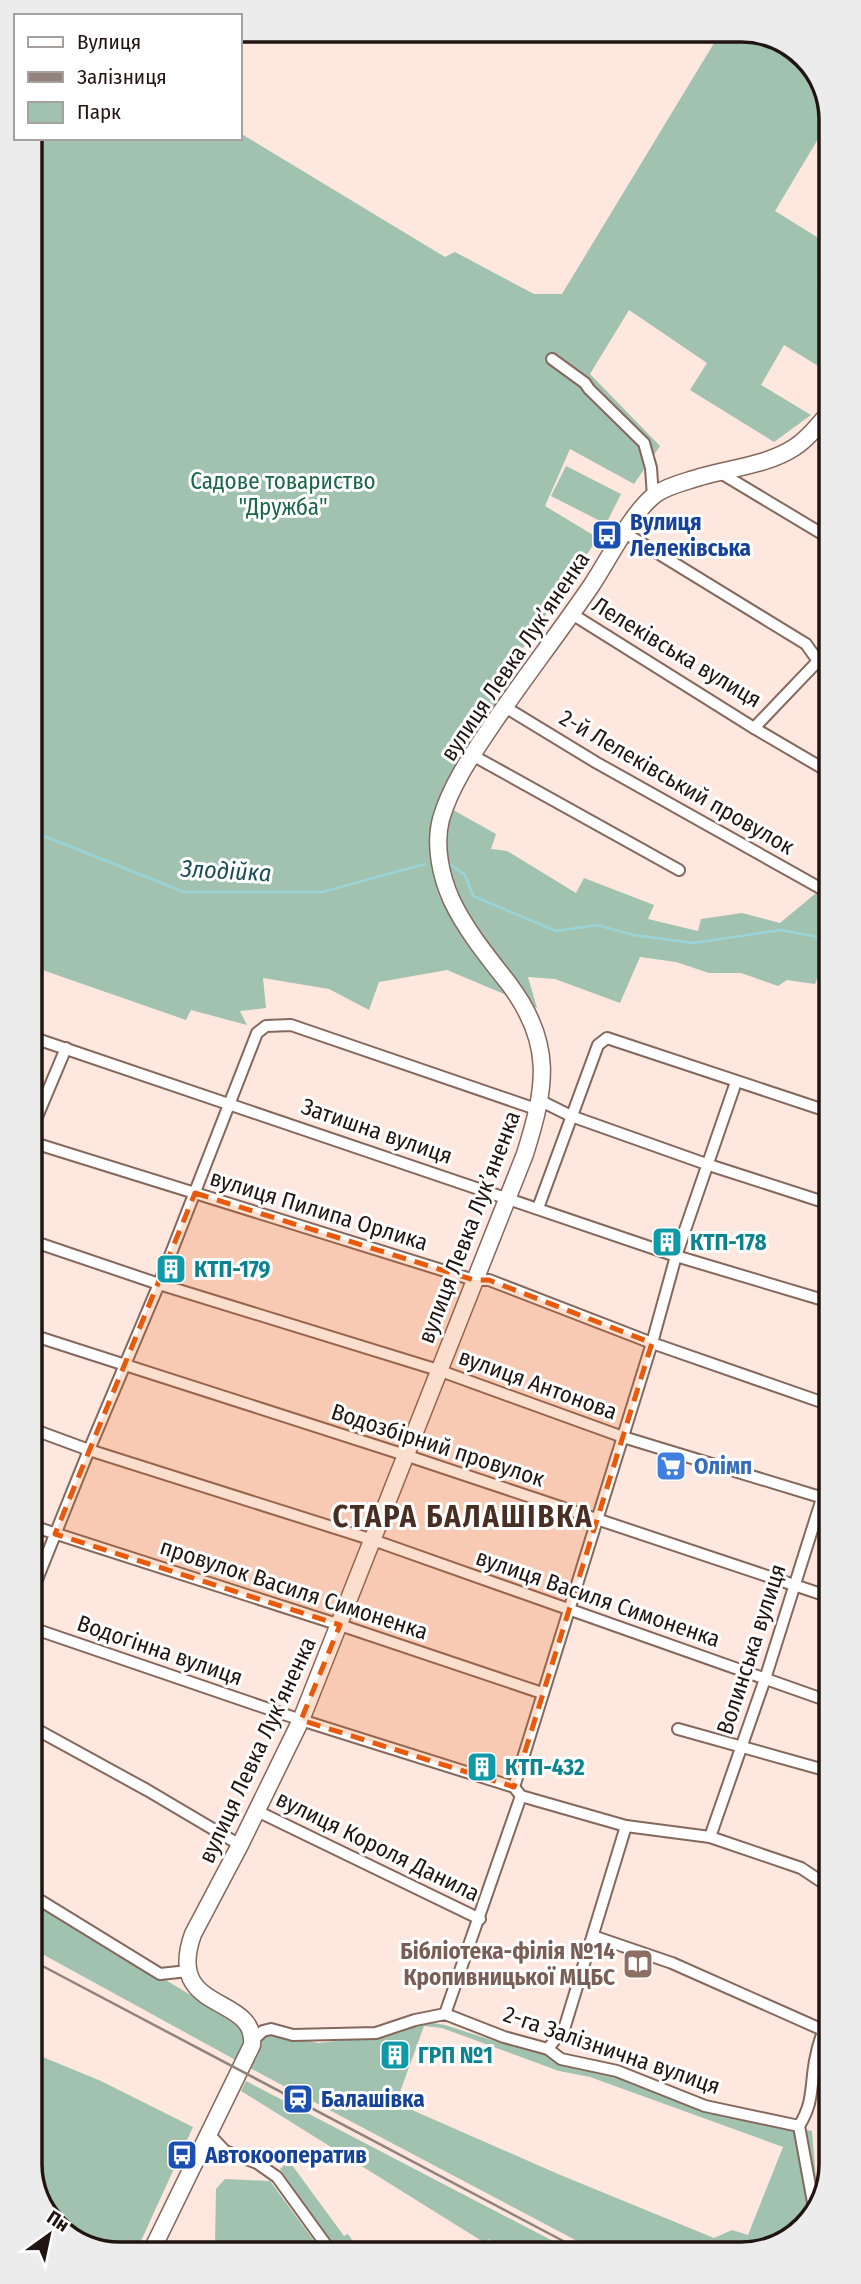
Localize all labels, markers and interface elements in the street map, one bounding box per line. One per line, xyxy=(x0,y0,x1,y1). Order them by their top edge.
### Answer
legend xyxy=(14,14,242,140)
text: Вулиця xyxy=(77,29,141,55)
text: Залізниця xyxy=(77,64,167,90)
text: Парк xyxy=(77,99,121,125)
park label: Садове товариство "Дружба" xyxy=(190,467,376,521)
place label: Вулиця Лелеківська xyxy=(630,508,751,562)
bus stop icon: Вулиця Лелеківська xyxy=(590,518,624,552)
street label: вулиця Левка Лукʼяненка xyxy=(434,546,596,766)
street label: Лелеківська вулиця xyxy=(587,590,767,714)
street label: 2-й Лелеківський провулок xyxy=(555,703,799,861)
water label: Злодійка xyxy=(179,855,272,887)
street label: Затишна вулиця xyxy=(298,1092,456,1170)
street label: вулиця Левка Лукʼяненка xyxy=(412,1107,526,1347)
street label: вулиця Пилипа Орлика xyxy=(207,1164,431,1256)
building icon: КТП-178 xyxy=(650,1225,684,1259)
place label: КТП-178 xyxy=(690,1228,767,1256)
building icon: КТП-179 xyxy=(154,1252,188,1286)
place label: КТП-179 xyxy=(194,1255,271,1283)
street label: вулиця Антонова xyxy=(455,1342,621,1426)
street label: Водозбірний провулок xyxy=(328,1397,548,1493)
supermarket icon: Олімп xyxy=(654,1449,688,1483)
place label: Олімп xyxy=(694,1452,752,1480)
district label: СТАРА БАЛАШІВКА xyxy=(332,1499,594,1535)
street label: провулок Василя Симоненка xyxy=(157,1532,431,1646)
street label: вулиця Василя Симоненка xyxy=(472,1543,724,1653)
street label: Волинська вулиця xyxy=(710,1560,792,1738)
street label: Водогінна вулиця xyxy=(74,1609,246,1691)
street label: вулиця Левка Лукʼяненка xyxy=(192,1632,322,1868)
building icon: КТП-432 xyxy=(465,1750,499,1784)
place label: КТП-432 xyxy=(505,1753,585,1781)
street label: вулиця Короля Данила xyxy=(272,1785,484,1907)
place label: Бібліотека-філія №14 Кропивницької МЦБС xyxy=(400,1937,615,1991)
library icon: Бібліотека-філія №14 Кропивницької МЦБС xyxy=(621,1947,655,1981)
street label: 2-га Залізнична вулиця xyxy=(500,2000,724,2100)
building icon: ГРП №1 xyxy=(378,2038,412,2072)
place label: ГРП №1 xyxy=(418,2041,493,2069)
station icon: Балашівка xyxy=(281,2082,315,2116)
place label: Балашівка xyxy=(321,2085,425,2113)
bus stop icon: Автокооператив xyxy=(165,2138,199,2172)
place label: Автокооператив xyxy=(204,2141,367,2169)
north arrow xyxy=(14,2200,84,2270)
text: Пн xyxy=(43,2206,73,2237)

